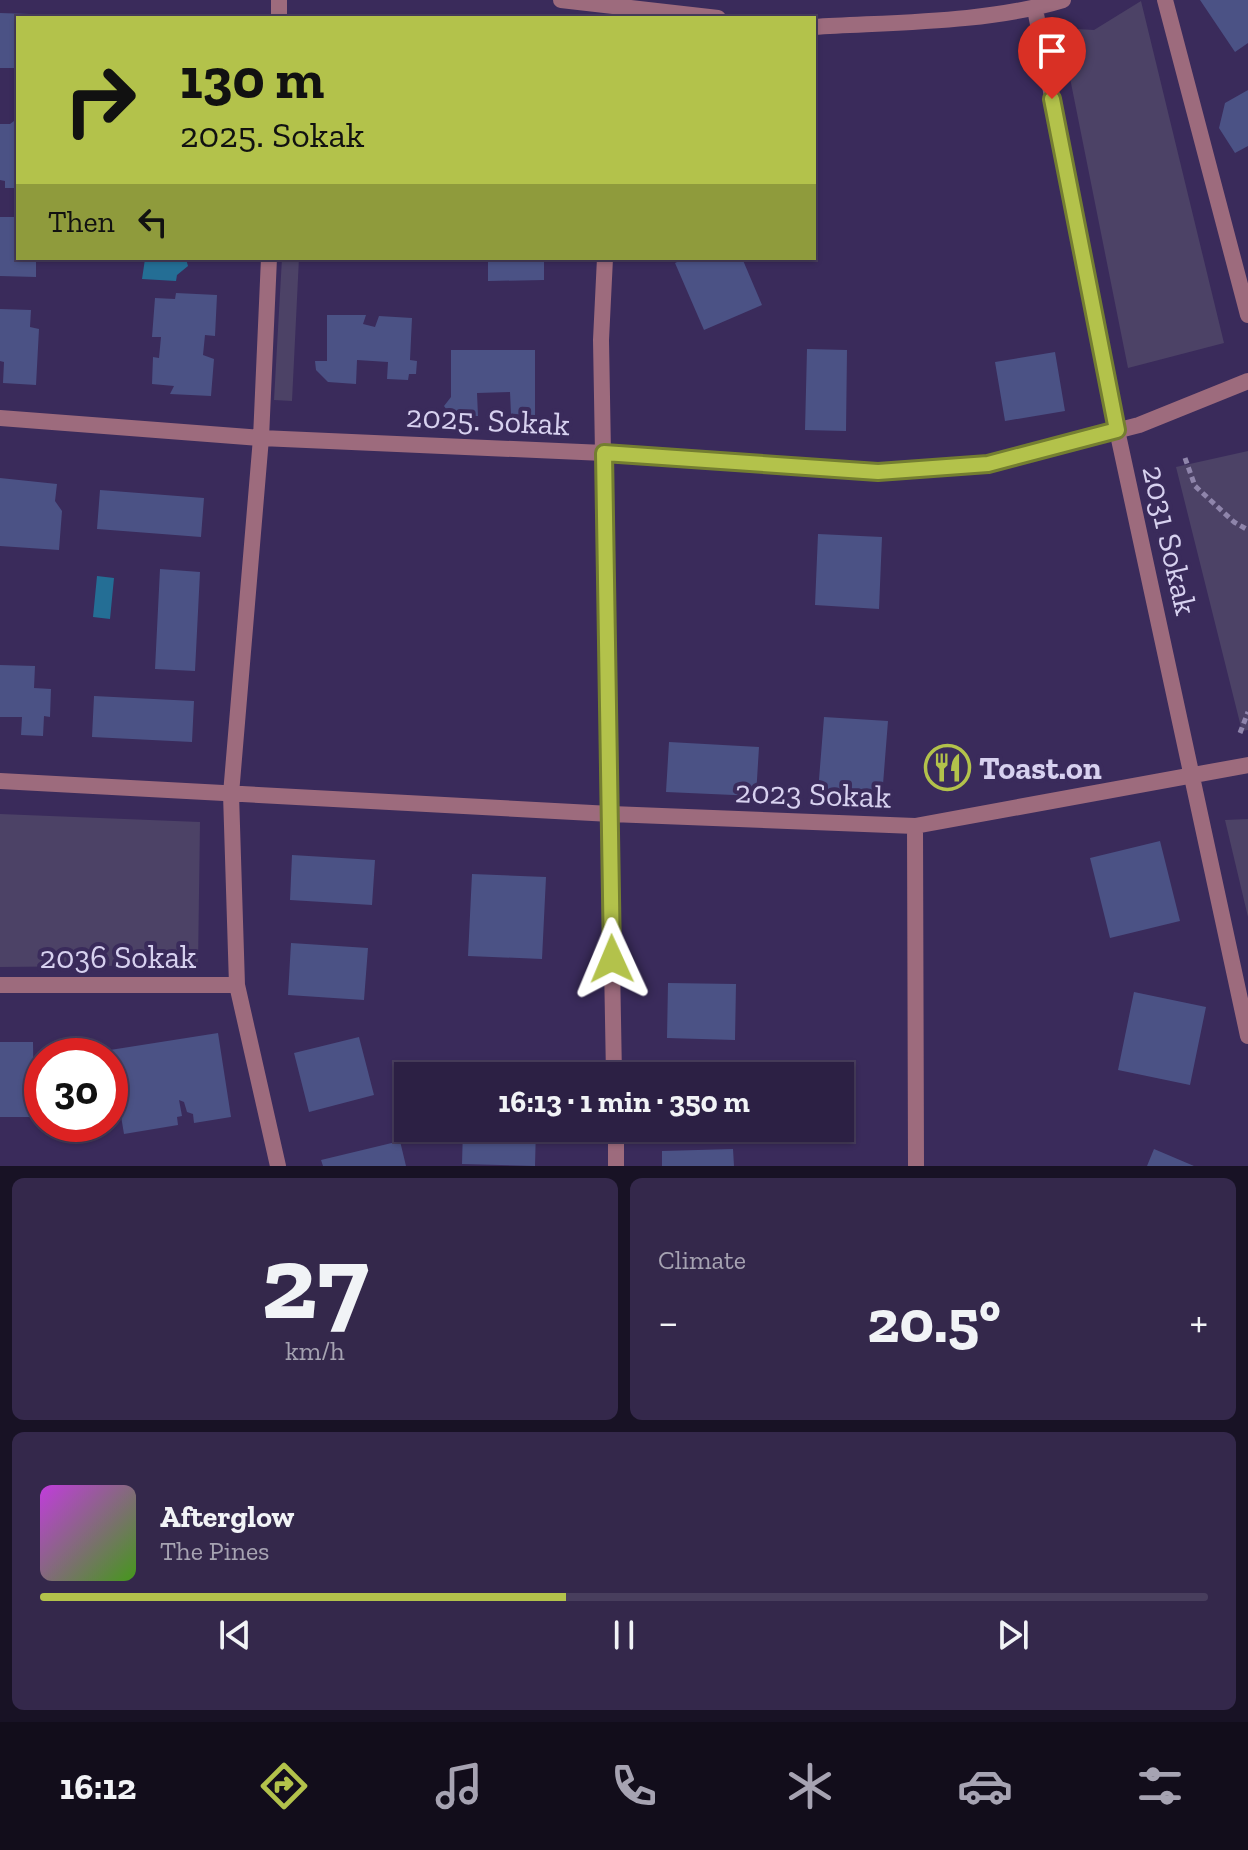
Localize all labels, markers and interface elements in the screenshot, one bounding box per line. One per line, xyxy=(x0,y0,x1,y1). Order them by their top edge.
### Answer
pin xyxy=(1018,17,1086,99)
icon: arrive xyxy=(1030,29,1074,73)
text: 130 m xyxy=(180,45,324,112)
icon: right xyxy=(48,48,152,152)
text: 2025. Sokak xyxy=(180,113,365,156)
icon: left xyxy=(131,200,175,244)
text: Then xyxy=(48,204,115,240)
street label: 2025. Sokak xyxy=(405,397,571,443)
street label: 2031 Sokak xyxy=(1134,461,1206,619)
restaurant icon: Toast.on xyxy=(924,744,972,792)
place label: Toast.on xyxy=(979,749,1102,787)
street label: 2023 Sokak xyxy=(734,772,892,816)
position arrow xyxy=(570,917,654,1001)
street label: 2036 Sokak xyxy=(39,938,197,976)
speed limit sign: 30 xyxy=(24,1038,128,1142)
text: 16:13 · 1 min · 350 m xyxy=(498,1084,750,1120)
text: 27 xyxy=(261,1220,369,1345)
text: Climate xyxy=(658,1244,746,1276)
text: 20.5° xyxy=(867,1285,1001,1357)
text: − xyxy=(658,1295,679,1348)
text: + xyxy=(1189,1295,1208,1348)
text: km/h xyxy=(285,1335,345,1367)
text: Afterglow xyxy=(160,1499,294,1535)
text: The Pines xyxy=(160,1535,270,1567)
icon: previous xyxy=(213,1613,257,1657)
icon: pause xyxy=(602,1613,646,1657)
icon: next xyxy=(991,1613,1035,1657)
icon: directions xyxy=(256,1758,312,1814)
icon: music xyxy=(431,1758,487,1814)
icon: phone xyxy=(606,1758,662,1814)
icon: climate xyxy=(782,1758,838,1814)
icon: car xyxy=(957,1758,1013,1814)
icon: filters xyxy=(1132,1758,1188,1814)
text: 16:12 xyxy=(60,1765,136,1808)

